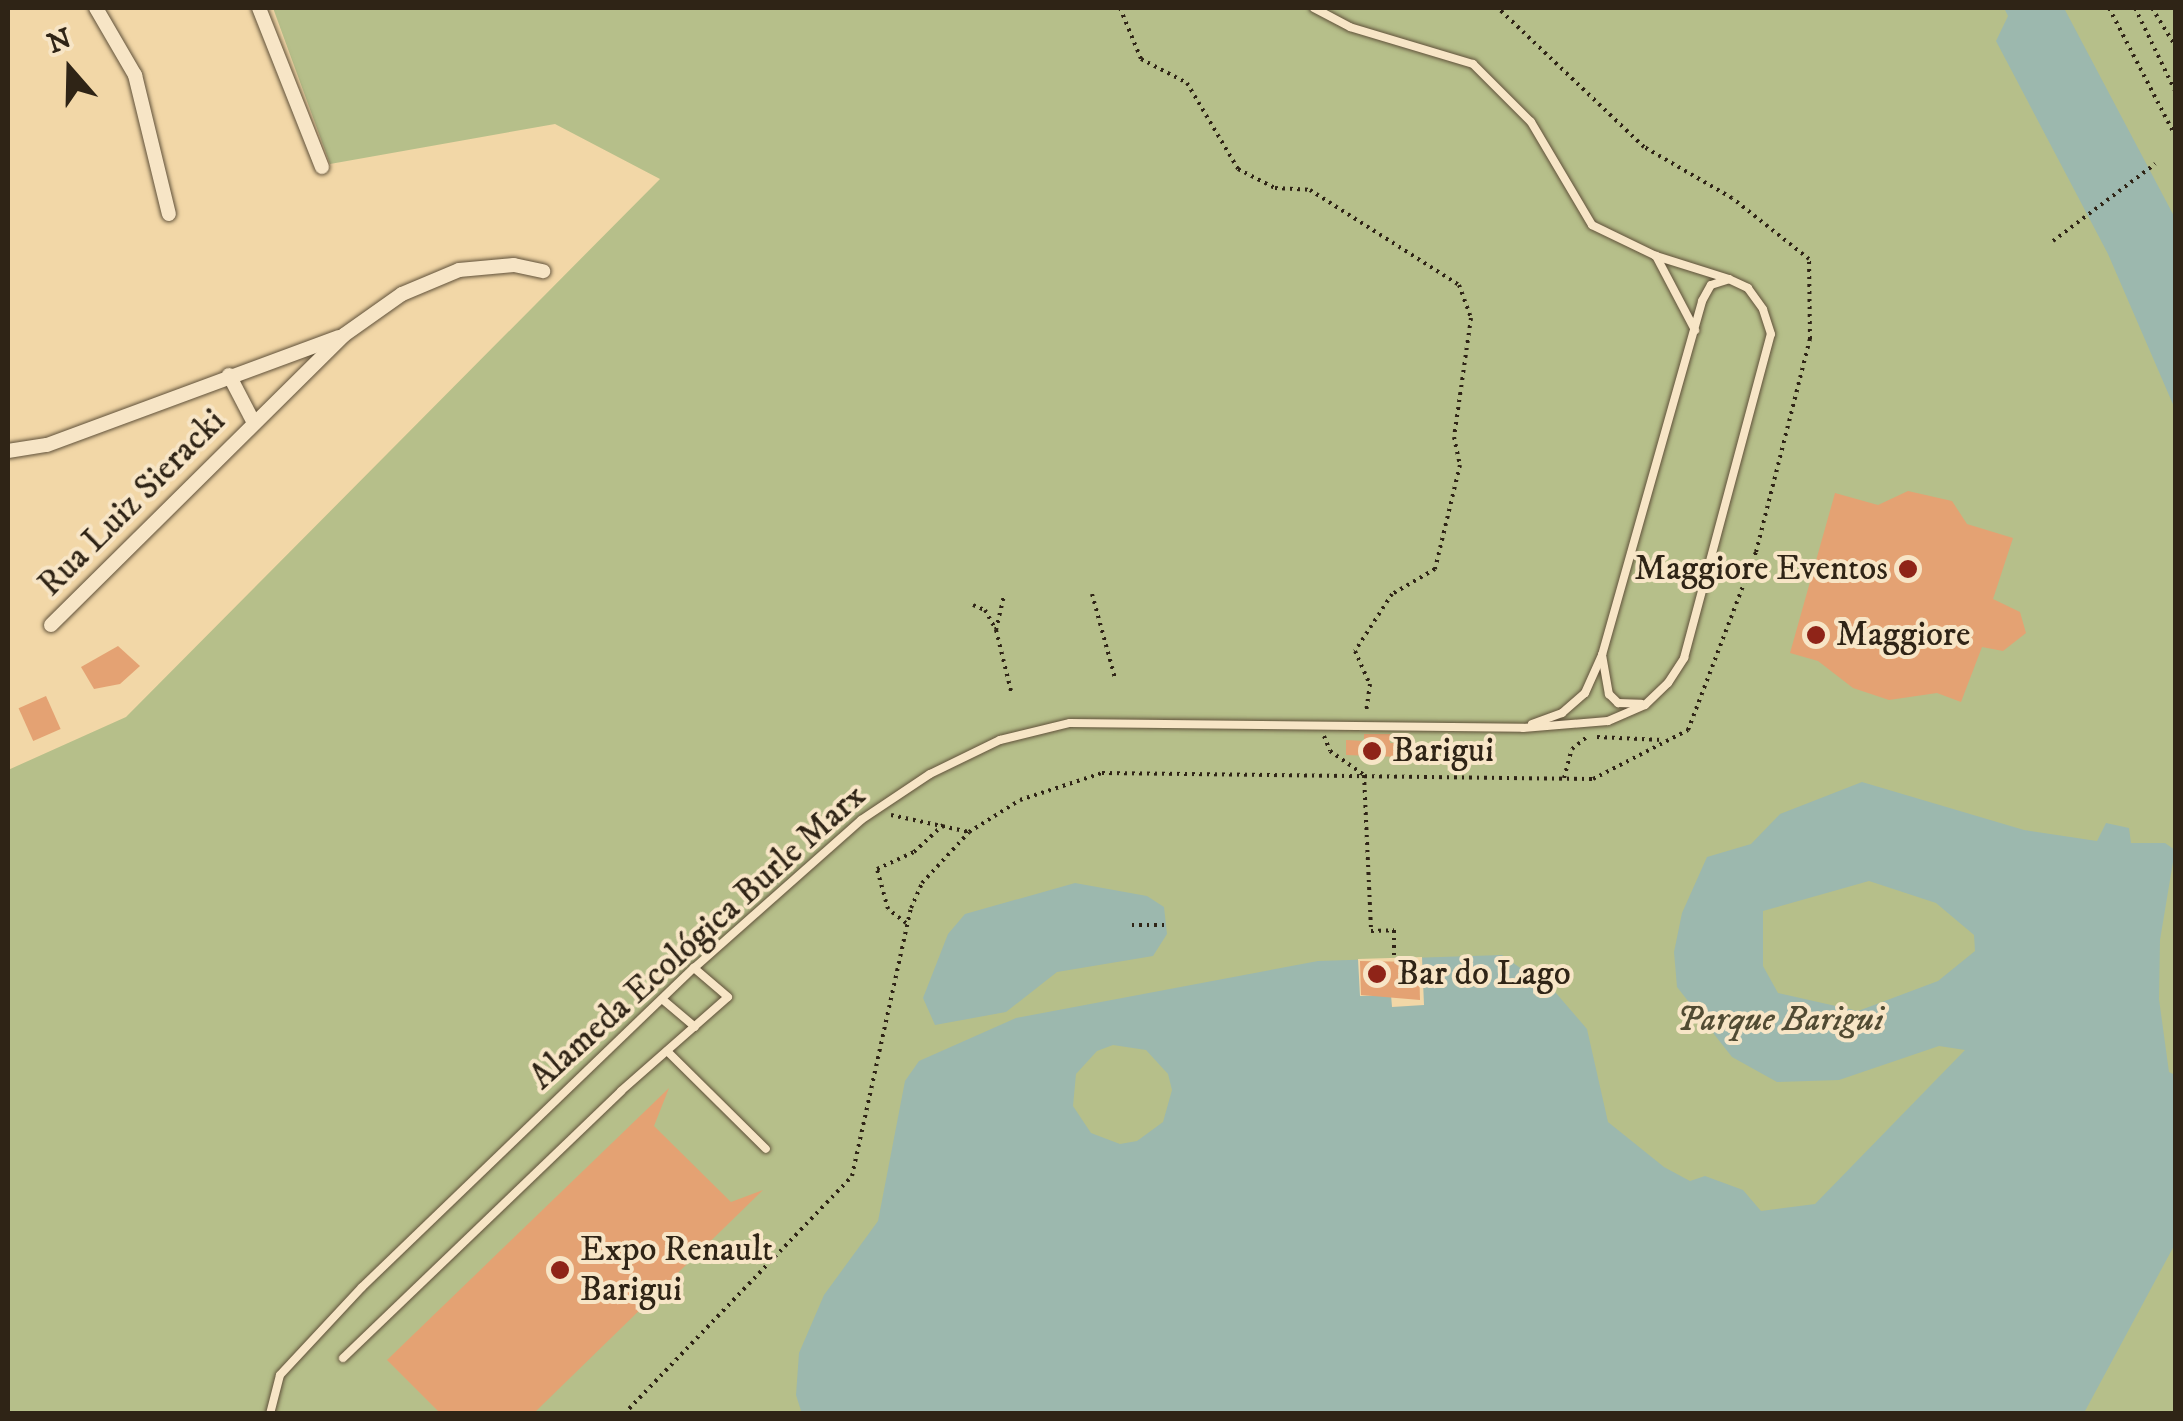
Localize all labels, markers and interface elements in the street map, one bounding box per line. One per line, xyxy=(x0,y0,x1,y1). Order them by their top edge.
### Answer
north arrow xyxy=(20,20,120,120)
text: N xyxy=(43,21,76,62)
street label: Rua Luiz Sieracki xyxy=(30,401,234,605)
place label: Maggiore Eventos xyxy=(1634,548,1888,590)
marker: Maggiore Eventos xyxy=(1897,558,1919,580)
place label: Maggiore xyxy=(1836,614,1970,656)
marker: Maggiore xyxy=(1805,624,1827,646)
place label: Barigui xyxy=(1392,730,1494,772)
marker: Barigui xyxy=(1361,740,1383,762)
street label: Alameda Ecológica Burle Marx xyxy=(522,775,874,1099)
place label: Bar do Lago xyxy=(1397,953,1571,995)
marker: Bar do Lago xyxy=(1366,963,1388,985)
park label: Parque Barigui xyxy=(1676,999,1884,1041)
place label: Expo Renault Barigui xyxy=(580,1229,773,1311)
marker: Expo Renault Barigui xyxy=(549,1259,571,1281)

